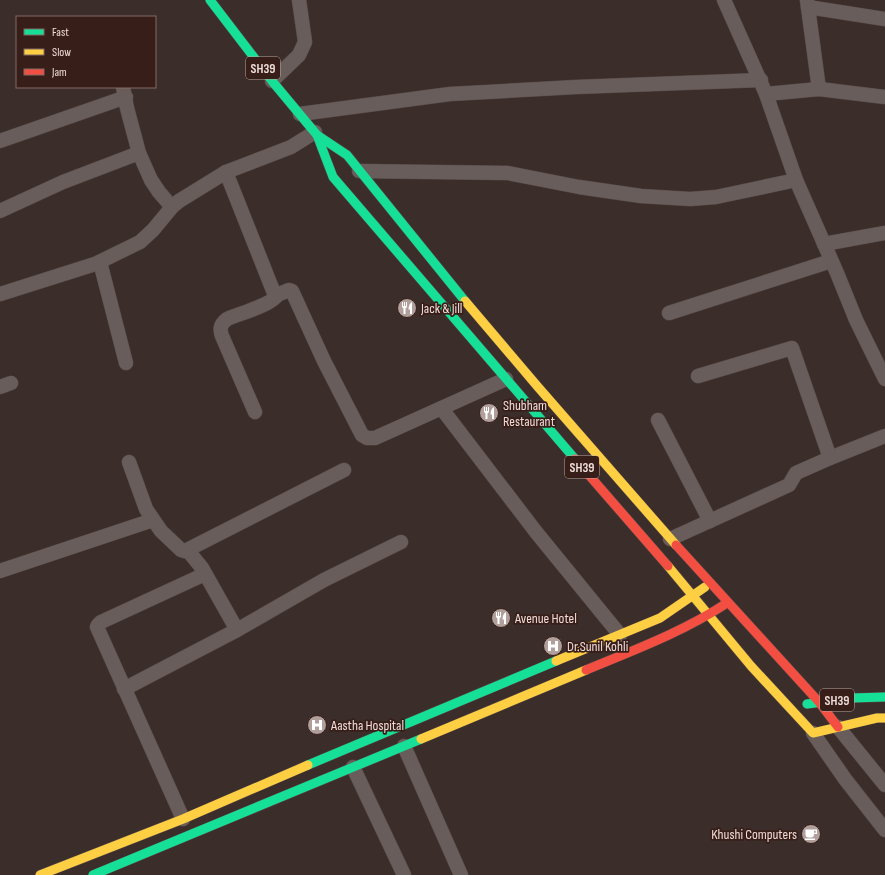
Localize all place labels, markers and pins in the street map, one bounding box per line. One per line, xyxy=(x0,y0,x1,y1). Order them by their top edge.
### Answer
restaurant icon: Jack & Jill xyxy=(396,297,418,319)
place label: Jack & Jill xyxy=(420,300,462,317)
place label: Shubham Restaurant xyxy=(503,397,555,430)
restaurant icon: Shubham Restaurant xyxy=(478,402,500,424)
restaurant icon: Avenue Hotel xyxy=(490,607,512,629)
place label: Avenue Hotel xyxy=(514,610,577,627)
hospital icon: Dr.Sunil Kohli xyxy=(542,635,564,657)
place label: Dr.Sunil Kohli xyxy=(567,638,628,655)
hospital icon: Aastha Hospital xyxy=(306,714,328,736)
place label: Aastha Hospital xyxy=(330,717,404,734)
cafe icon: Khushi Computers xyxy=(800,823,822,845)
place label: Khushi Computers xyxy=(711,826,797,843)

